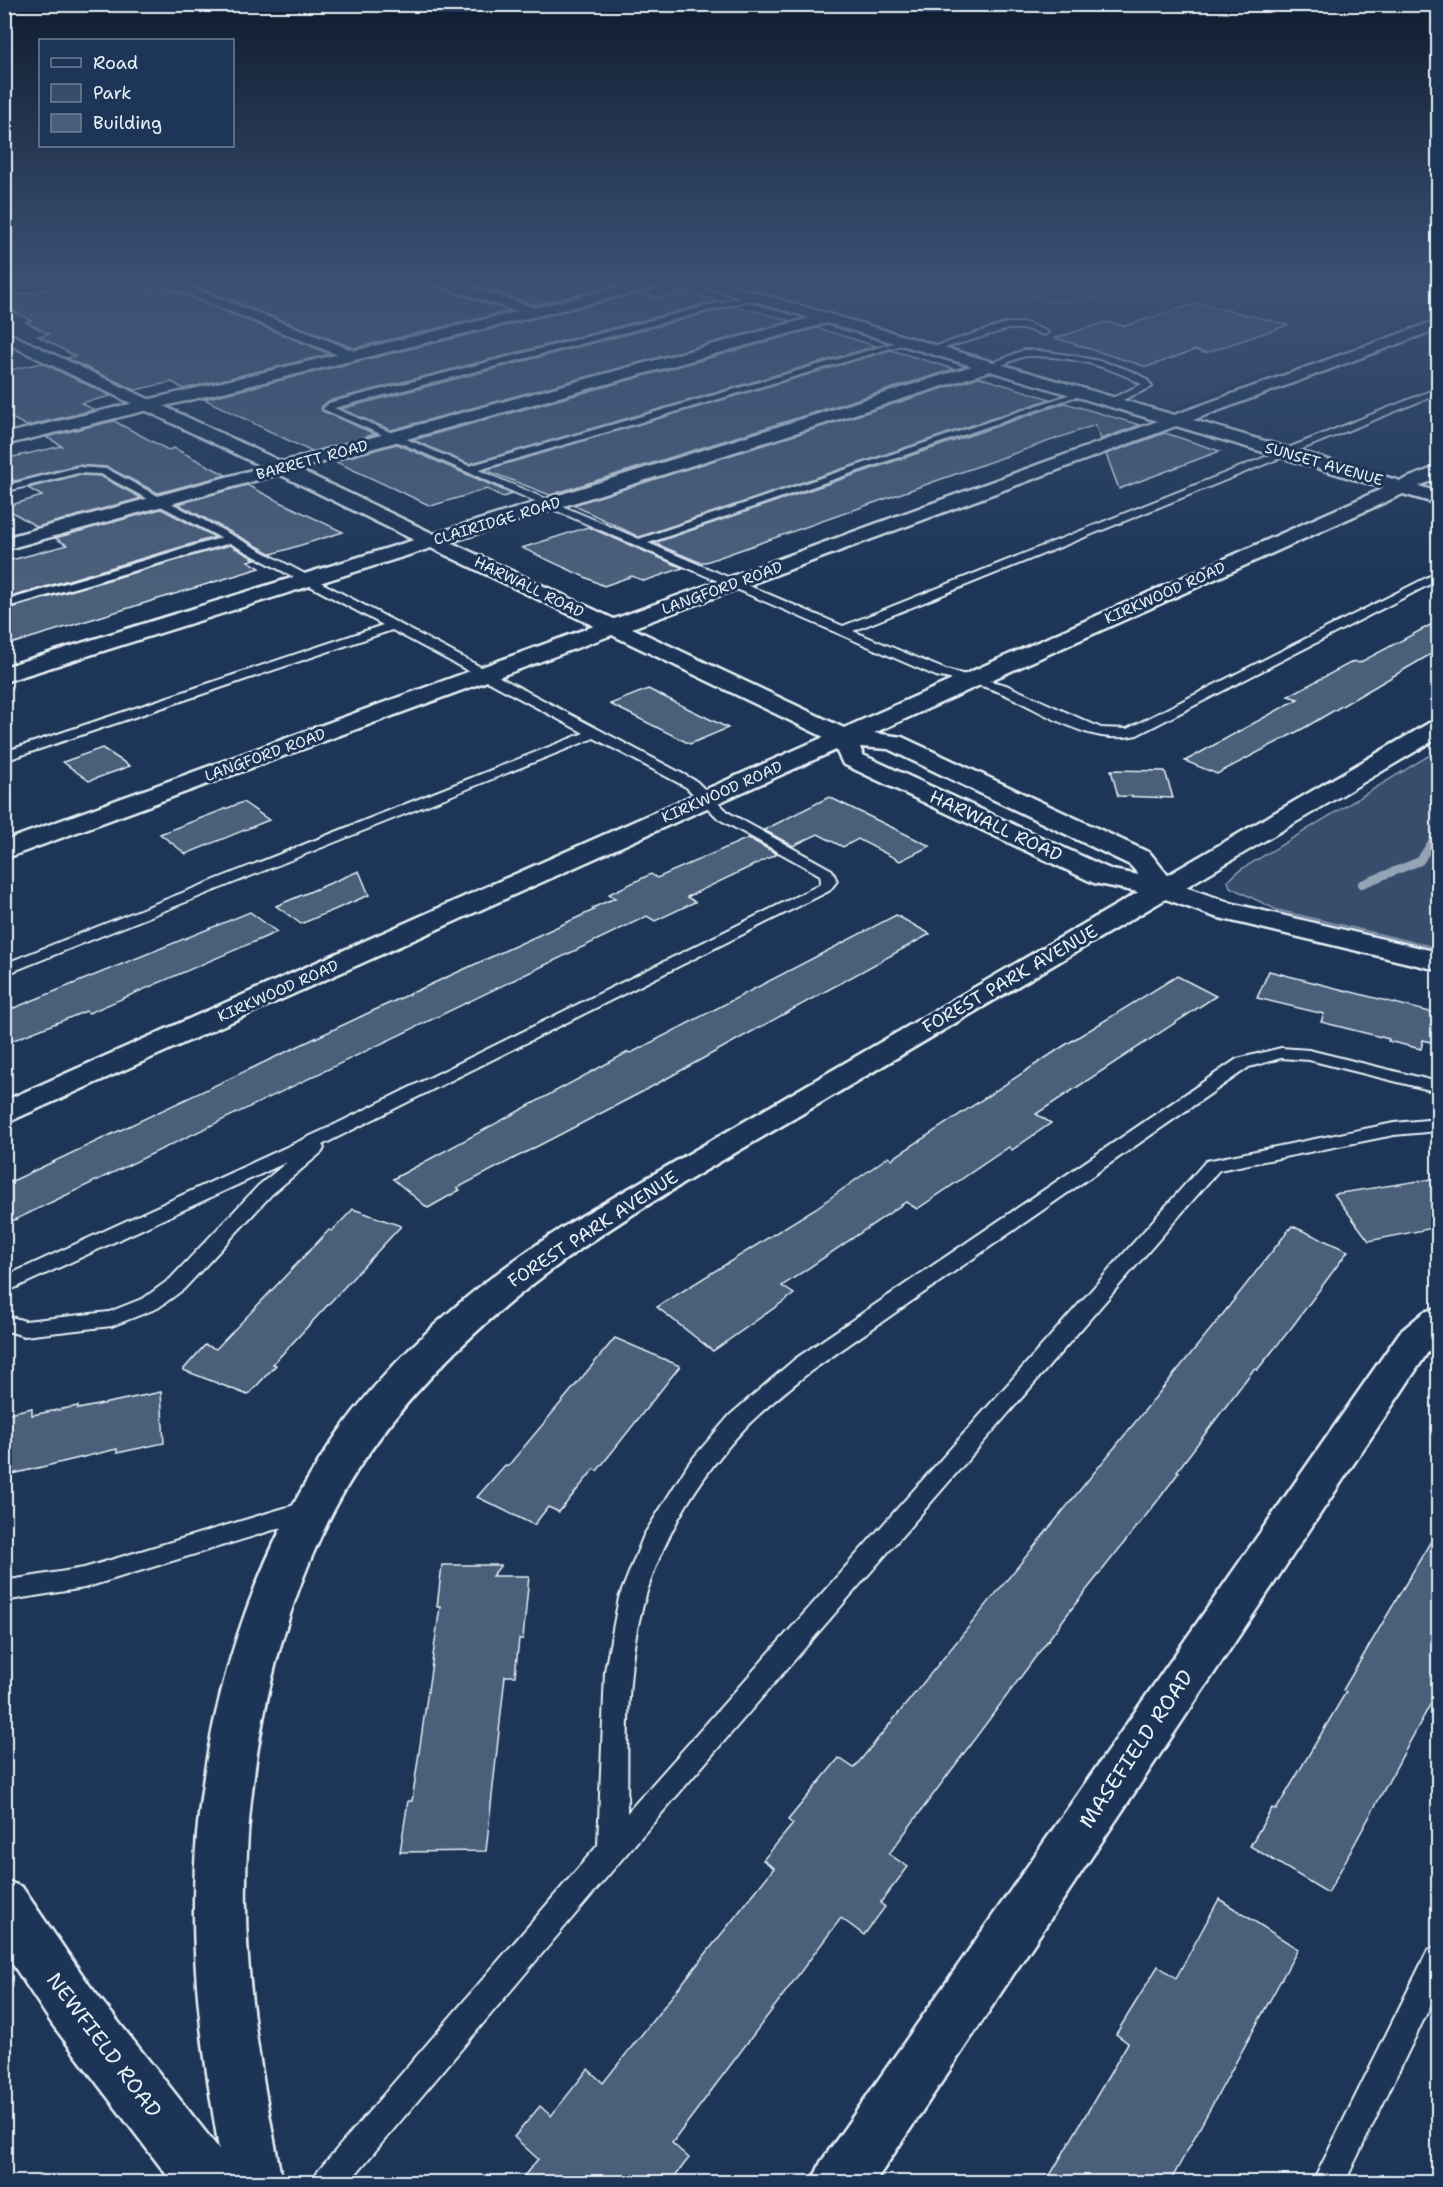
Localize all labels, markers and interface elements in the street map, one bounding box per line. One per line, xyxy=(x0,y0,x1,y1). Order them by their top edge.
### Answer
legend xyxy=(39,39,234,147)
text: Road xyxy=(93,51,138,75)
text: Park xyxy=(93,81,132,105)
text: Building xyxy=(93,111,162,135)
street label: BARRETT ROAD xyxy=(254,435,370,485)
street label: SUNSET AVENUE xyxy=(1263,438,1385,490)
street label: CLAIRIDGE ROAD xyxy=(431,492,563,550)
street label: HARWALL ROAD xyxy=(471,552,587,622)
street label: LANGFORD ROAD xyxy=(659,557,785,619)
street label: KIRKWOOD ROAD xyxy=(1101,557,1229,629)
street label: LANGFORD ROAD xyxy=(202,724,328,786)
street label: KIRKWOOD ROAD xyxy=(658,756,786,828)
street label: HARWALL ROAD xyxy=(926,785,1066,867)
street label: FOREST PARK AVENUE xyxy=(918,919,1102,1039)
street label: KIRKWOOD ROAD xyxy=(214,955,342,1027)
street label: FOREST PARK AVENUE xyxy=(503,1165,683,1293)
street label: MASEFIELD ROAD xyxy=(1073,1664,1199,1834)
street label: NEWFIELD ROAD xyxy=(40,1967,168,2123)

